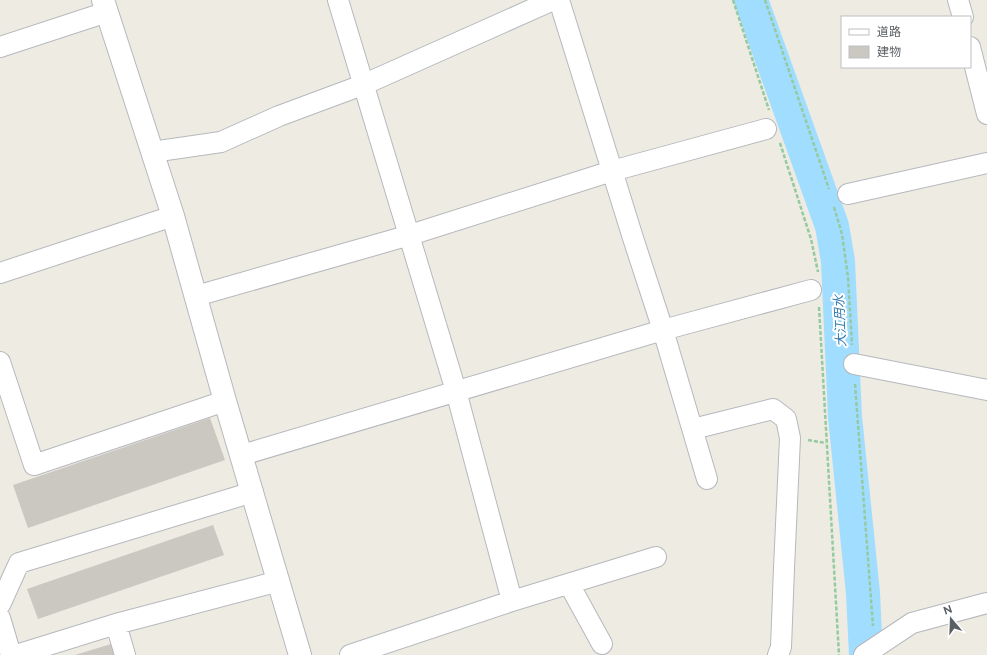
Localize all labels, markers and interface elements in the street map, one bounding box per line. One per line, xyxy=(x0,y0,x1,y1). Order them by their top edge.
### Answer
legend xyxy=(841,16,971,68)
text: 道路 xyxy=(877,25,901,39)
text: 建物 xyxy=(877,45,901,59)
water label: 大江用水 xyxy=(831,293,849,347)
north arrow xyxy=(931,599,971,639)
text: N xyxy=(942,603,954,618)

